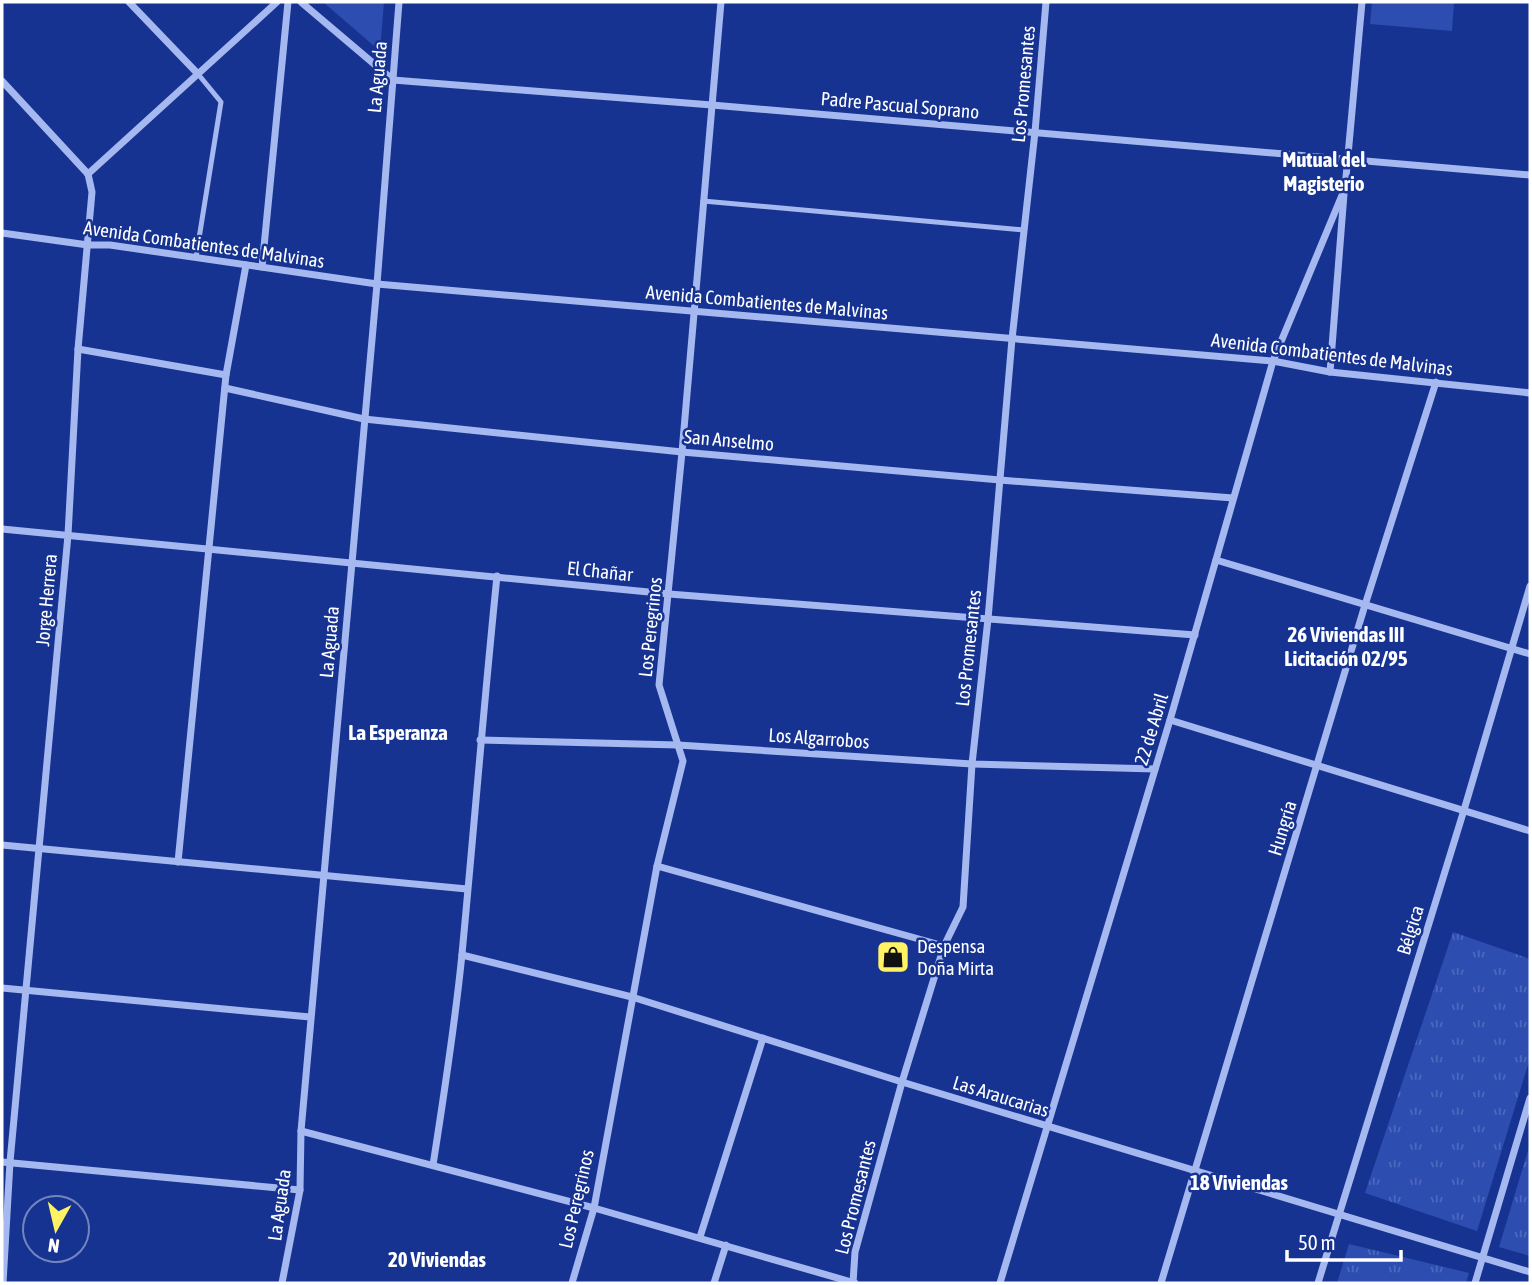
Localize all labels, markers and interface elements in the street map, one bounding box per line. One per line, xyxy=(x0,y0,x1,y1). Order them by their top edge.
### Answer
street label: Los Promesantes xyxy=(1007,24,1039,143)
street label: La Aguada xyxy=(363,40,391,114)
street label: Padre Pascual Soprano xyxy=(820,87,980,123)
district label: Mutual del Magisterio xyxy=(1282,147,1366,195)
street label: Avenida Combatientes de Malvinas xyxy=(82,216,326,272)
street label: Avenida Combatientes de Malvinas xyxy=(645,280,889,324)
street label: Avenida Combatientes de Malvinas xyxy=(1210,328,1454,380)
street label: San Anselmo xyxy=(683,425,775,455)
street label: Jorge Herrera xyxy=(31,553,61,647)
street label: El Chañar xyxy=(566,557,634,585)
street label: Los Peregrinos xyxy=(634,576,666,678)
street label: Los Promesantes xyxy=(951,588,985,707)
street label: La Aguada xyxy=(315,605,343,679)
district label: 26 Viviendas III Licitación 02/95 xyxy=(1284,622,1408,670)
street label: 22 de Abril xyxy=(1130,690,1172,768)
district label: La Esperanza xyxy=(348,720,448,744)
street label: Los Algarrobos xyxy=(768,724,870,753)
street label: Hungría xyxy=(1263,798,1301,858)
street label: Bélgica xyxy=(1392,902,1428,958)
place label: Despensa Doña Mirta xyxy=(917,935,994,979)
shop icon: Despensa Doña Mirta xyxy=(874,938,912,976)
street label: Las Araucarias xyxy=(950,1071,1052,1121)
street label: Los Promesantes xyxy=(830,1137,880,1256)
street label: Los Peregrinos xyxy=(554,1147,598,1250)
street label: La Aguada xyxy=(263,1168,295,1242)
district label: 18 Viviendas xyxy=(1190,1170,1289,1194)
north arrow xyxy=(21,1194,91,1264)
scale bar xyxy=(1287,1218,1401,1262)
text: 50 m xyxy=(1298,1230,1336,1254)
text: N xyxy=(47,1234,61,1258)
district label: 20 Viviendas xyxy=(388,1247,487,1271)

